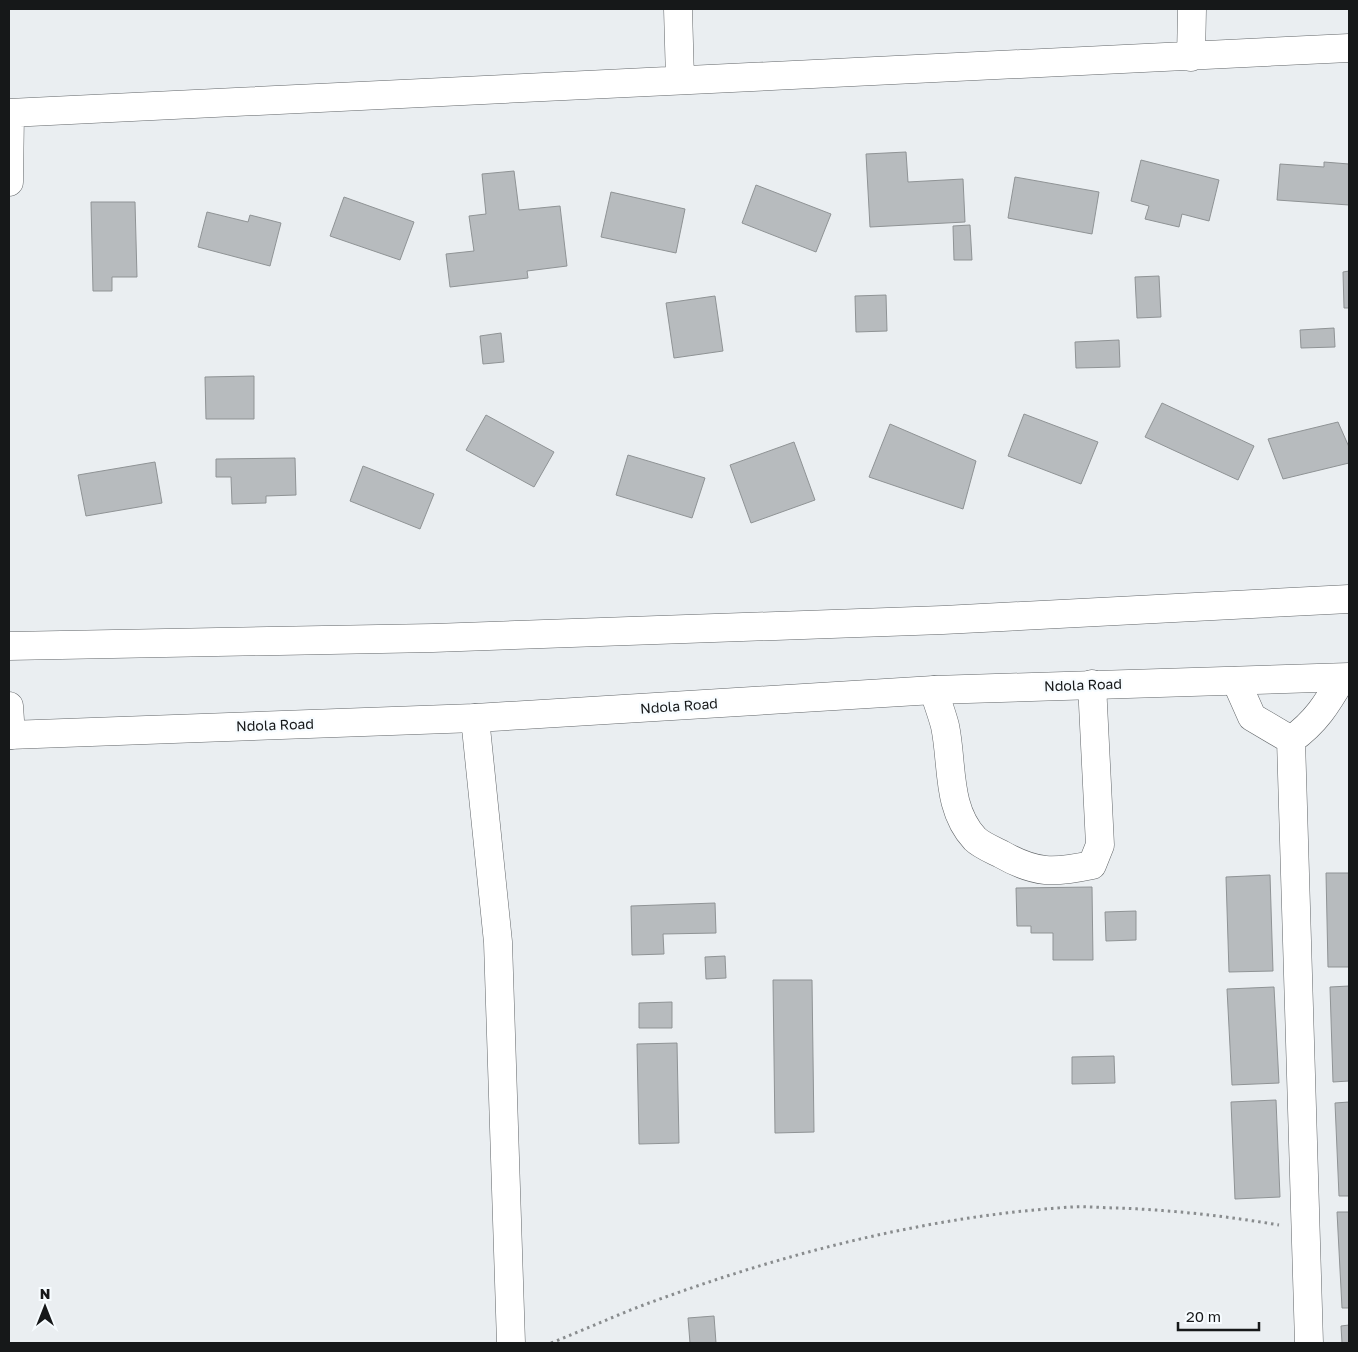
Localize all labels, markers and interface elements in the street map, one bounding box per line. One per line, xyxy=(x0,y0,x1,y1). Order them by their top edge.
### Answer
street label: Ndola Road xyxy=(1044,675,1122,694)
street label: Ndola Road xyxy=(640,694,718,717)
street label: Ndola Road xyxy=(236,715,314,734)
north arrow xyxy=(20,1282,70,1332)
text: N xyxy=(40,1285,50,1302)
scale bar xyxy=(1178,1300,1259,1332)
text: 20 m xyxy=(1186,1307,1221,1325)

